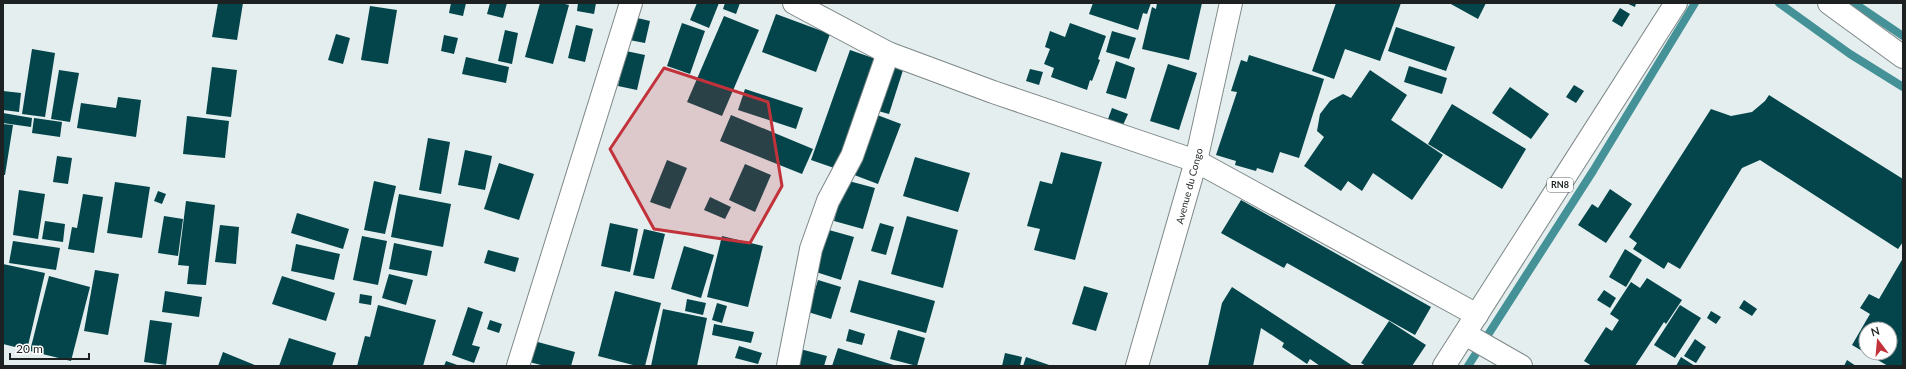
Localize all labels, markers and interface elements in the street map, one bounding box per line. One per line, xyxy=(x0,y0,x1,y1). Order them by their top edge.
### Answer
street label: Avenue du Congo xyxy=(1173,146,1205,225)
road number: RN8 xyxy=(1547,178,1573,192)
north arrow xyxy=(1858,321,1898,361)
text: N xyxy=(1869,323,1881,338)
scale bar xyxy=(10,335,89,361)
text: 20 m xyxy=(16,341,43,356)

